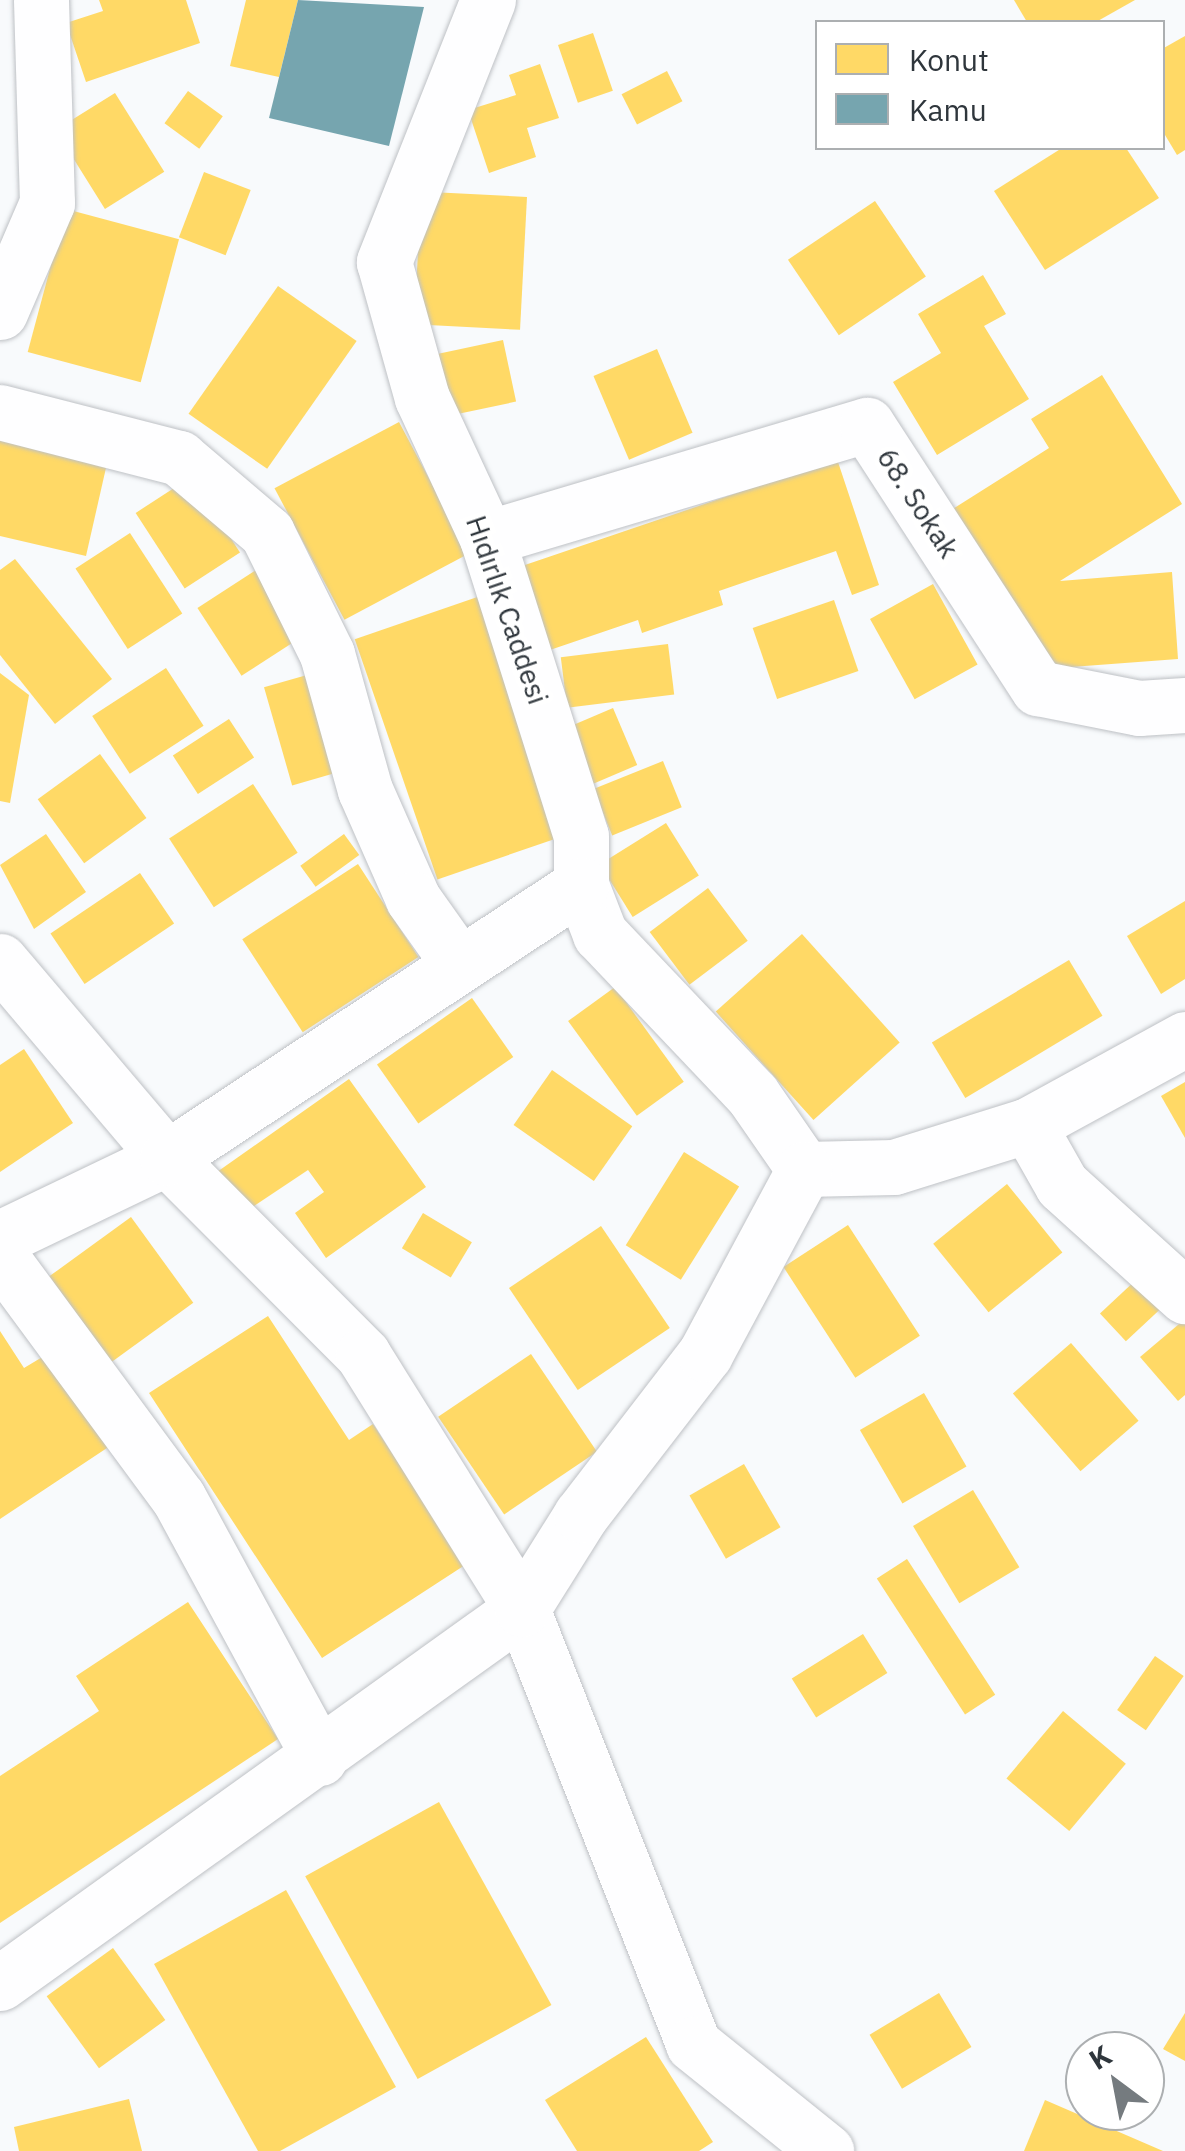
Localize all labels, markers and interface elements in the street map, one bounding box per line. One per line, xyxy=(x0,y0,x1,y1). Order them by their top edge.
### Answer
legend xyxy=(815,20,1165,150)
text: Konut xyxy=(909,40,989,79)
text: Kamu xyxy=(909,90,987,129)
street label: 68. Sokak xyxy=(870,442,966,564)
street label: Hıdırlık Caddesi xyxy=(459,511,555,709)
north arrow xyxy=(1065,2031,1165,2131)
text: K xyxy=(1082,2036,1118,2078)

